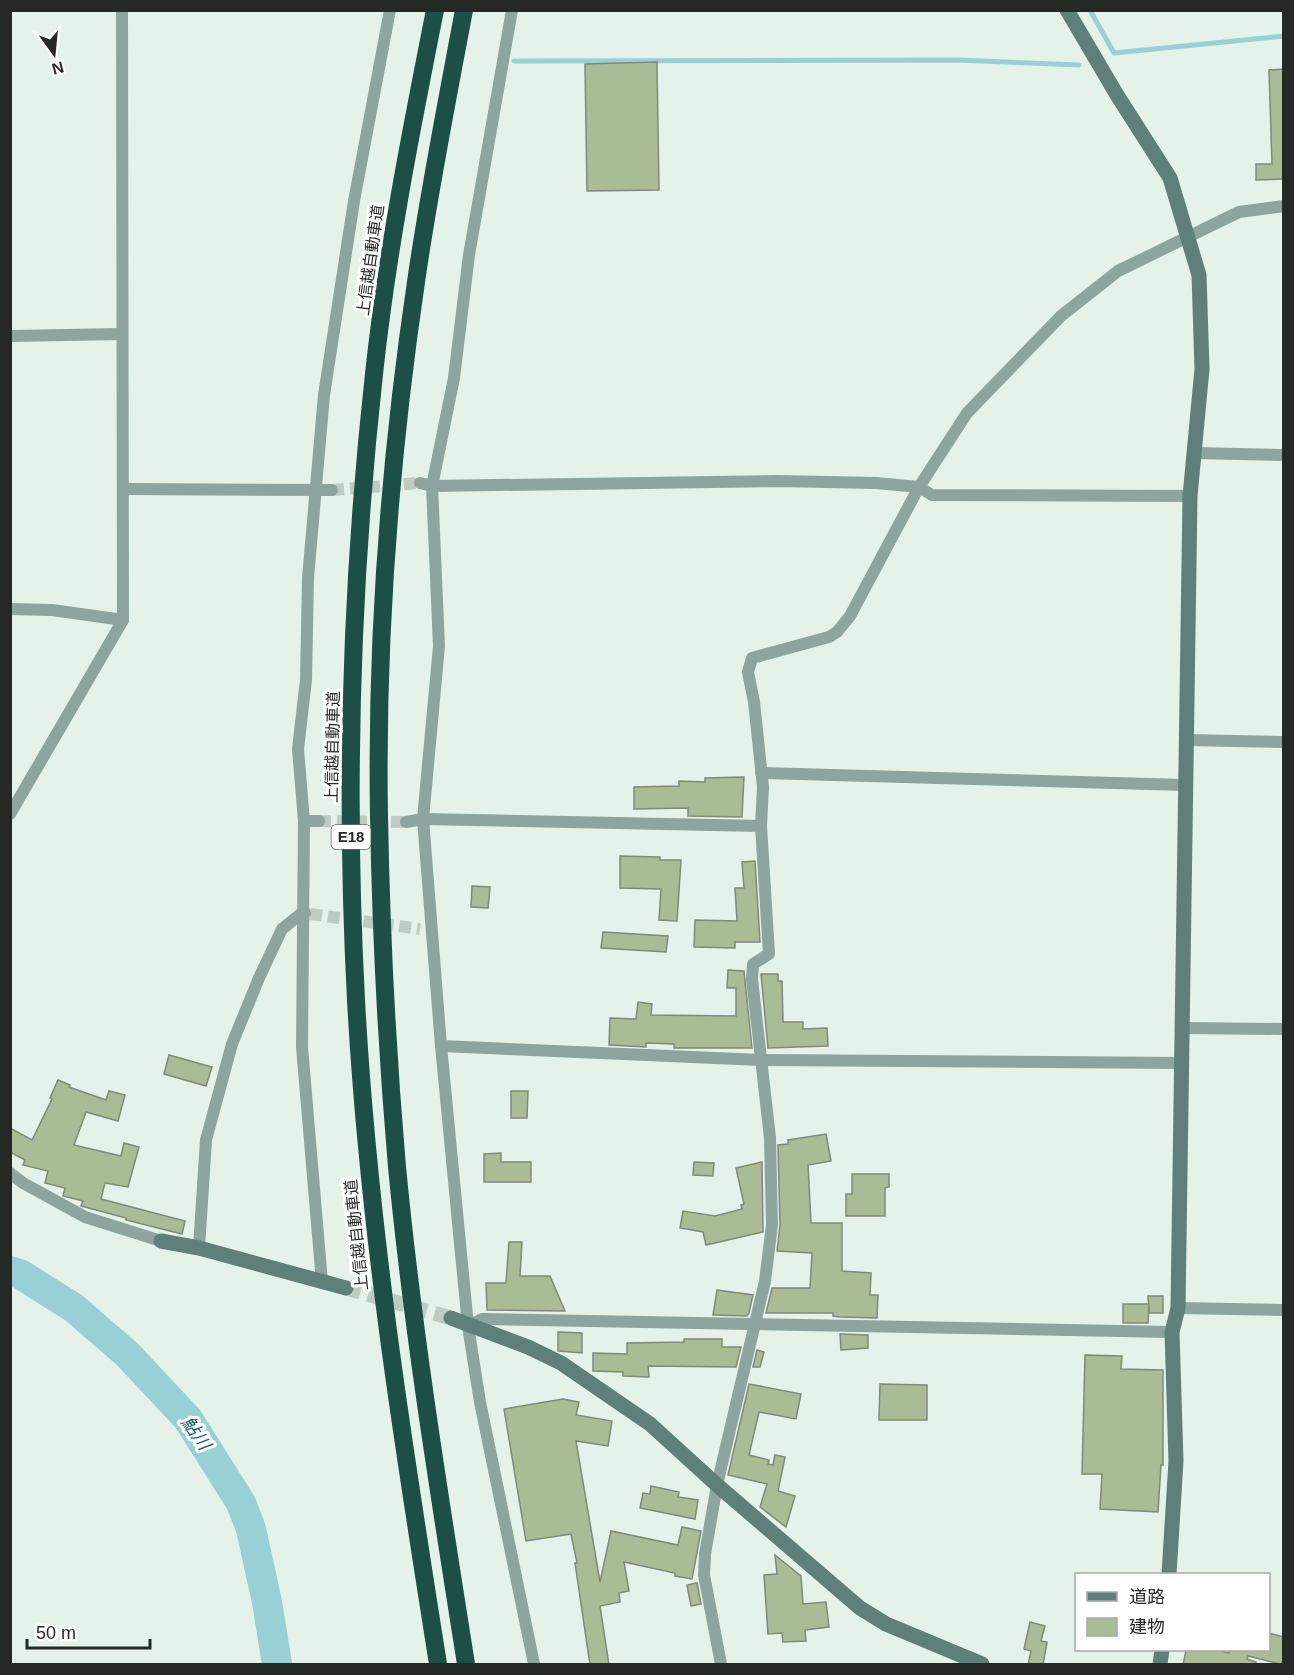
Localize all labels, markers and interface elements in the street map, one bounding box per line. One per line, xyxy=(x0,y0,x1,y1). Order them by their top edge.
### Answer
north arrow xyxy=(24,24,84,84)
text: N xyxy=(50,58,66,78)
street label: 上信越自動車道 xyxy=(354,203,387,317)
street label: 上信越自動車道 xyxy=(323,691,342,803)
road number: E18 xyxy=(332,825,370,849)
street label: 上信越自動車道 xyxy=(342,1178,371,1292)
water label: 鮎川 xyxy=(177,1413,216,1455)
legend xyxy=(1075,1573,1270,1651)
text: 道路 xyxy=(1129,1587,1165,1607)
scale bar xyxy=(27,1612,150,1650)
text: 建物 xyxy=(1129,1617,1165,1637)
text: 50 m xyxy=(36,1623,76,1643)

